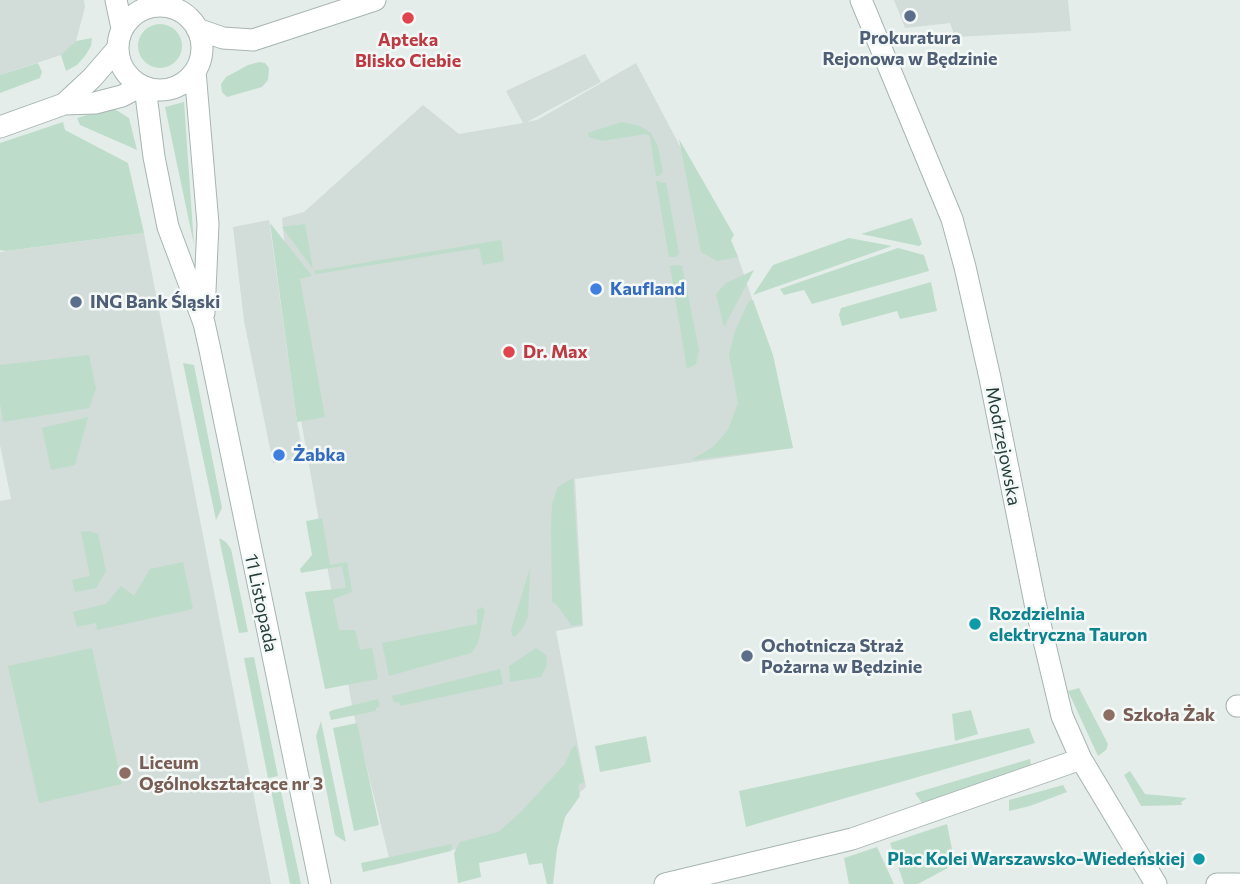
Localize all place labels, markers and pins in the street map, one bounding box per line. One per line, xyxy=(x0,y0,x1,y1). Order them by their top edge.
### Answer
marker: Prokuratura Rejonowa w Będzinie xyxy=(902,8,918,24)
marker: Apteka Blisko Ciebie xyxy=(400,10,416,26)
place label: Prokuratura Rejonowa w Będzinie xyxy=(822,27,998,70)
place label: Apteka Blisko Ciebie xyxy=(355,29,461,72)
place label: Kaufland xyxy=(610,278,685,300)
marker: Kaufland xyxy=(588,281,604,297)
place label: ING Bank Śląski xyxy=(90,291,220,313)
marker: ING Bank Śląski xyxy=(68,294,84,310)
place label: Dr. Max xyxy=(523,341,588,363)
marker: Dr. Max xyxy=(501,344,517,360)
place label: Żabka xyxy=(293,444,345,466)
marker: Żabka xyxy=(271,447,287,463)
place label: Rozdzielnia elektryczna Tauron xyxy=(989,603,1148,646)
marker: Rozdzielnia elektryczna Tauron xyxy=(967,616,983,632)
place label: Ochotnicza Straż Pożarna w Będzinie xyxy=(761,635,922,678)
marker: Ochotnicza Straż Pożarna w Będzinie xyxy=(739,648,755,664)
place label: Szkoła Żak xyxy=(1123,704,1215,726)
marker: Szkoła Żak xyxy=(1101,707,1117,723)
place label: Liceum Ogólnokształcące nr 3 xyxy=(139,752,323,794)
marker: Liceum Ogólnokształcące nr 3 xyxy=(117,765,133,781)
place label: Plac Kolei Warszawsko-Wiedeńskiej xyxy=(887,848,1185,870)
marker: Plac Kolei Warszawsko-Wiedeńskiej xyxy=(1191,851,1207,867)

